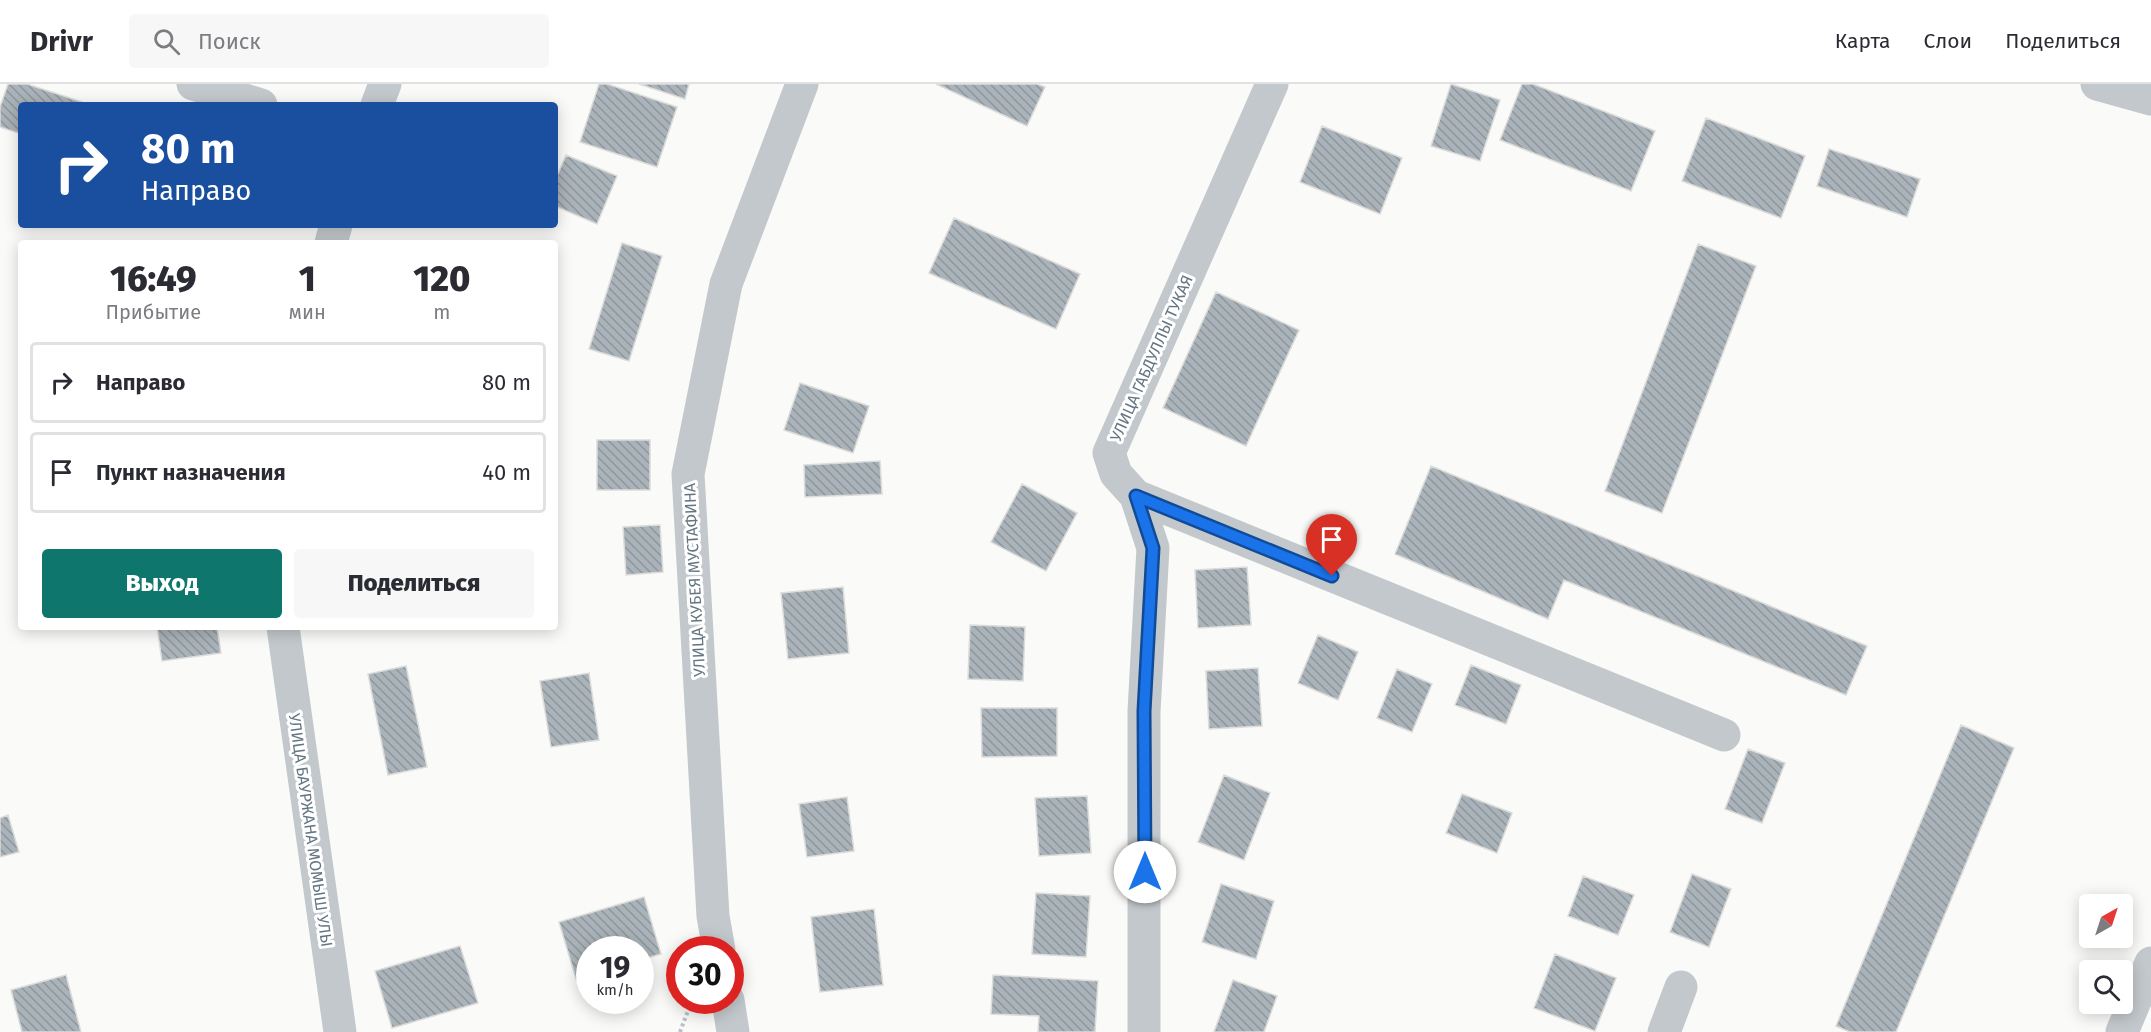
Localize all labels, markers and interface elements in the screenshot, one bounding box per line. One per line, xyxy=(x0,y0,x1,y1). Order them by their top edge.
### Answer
search box xyxy=(129,14,549,68)
text: Drivr xyxy=(30,25,93,58)
icon: search xyxy=(150,25,183,58)
text: Поиск xyxy=(198,28,261,55)
text: Карта xyxy=(1835,28,1891,54)
text: Слои xyxy=(1924,28,1972,54)
text: Поделиться xyxy=(2005,28,2121,54)
text: 80 m xyxy=(141,124,235,174)
icon: right xyxy=(42,126,120,204)
text: Направо xyxy=(141,175,251,207)
text: 16:49 xyxy=(110,257,197,301)
text: 1 xyxy=(299,257,316,301)
text: 120 xyxy=(413,257,471,301)
street label: УЛИЦА ГАБДУЛЛЫ ТУКАЯ xyxy=(1106,272,1197,444)
text: Прибытие xyxy=(105,300,201,324)
text: мин xyxy=(289,300,326,324)
text: m xyxy=(433,300,450,324)
icon: right xyxy=(45,366,78,399)
text: Направо xyxy=(96,369,185,396)
text: 80 m xyxy=(482,369,531,396)
icon: arrive xyxy=(45,456,78,489)
text: Пункт назначения xyxy=(96,459,286,486)
text: 40 m xyxy=(482,459,531,486)
street label: УЛИЦА КУБЕЯ МУСТАФИНА xyxy=(680,482,709,677)
pin xyxy=(1306,514,1357,576)
icon: arrive xyxy=(1315,523,1348,556)
button: Выход xyxy=(42,549,282,618)
button: Поделиться xyxy=(294,549,534,618)
street label: УЛИЦА БАУРЖАНА МОМЫШ УЛЫ xyxy=(285,712,336,948)
position arrow xyxy=(1113,840,1177,904)
north arrow xyxy=(2079,894,2133,948)
map controls xyxy=(2079,894,2133,1014)
speed limit sign: 30 xyxy=(666,936,744,1014)
text: 19 xyxy=(600,950,630,986)
button: search xyxy=(2079,960,2133,1014)
text: km/h xyxy=(596,981,634,999)

